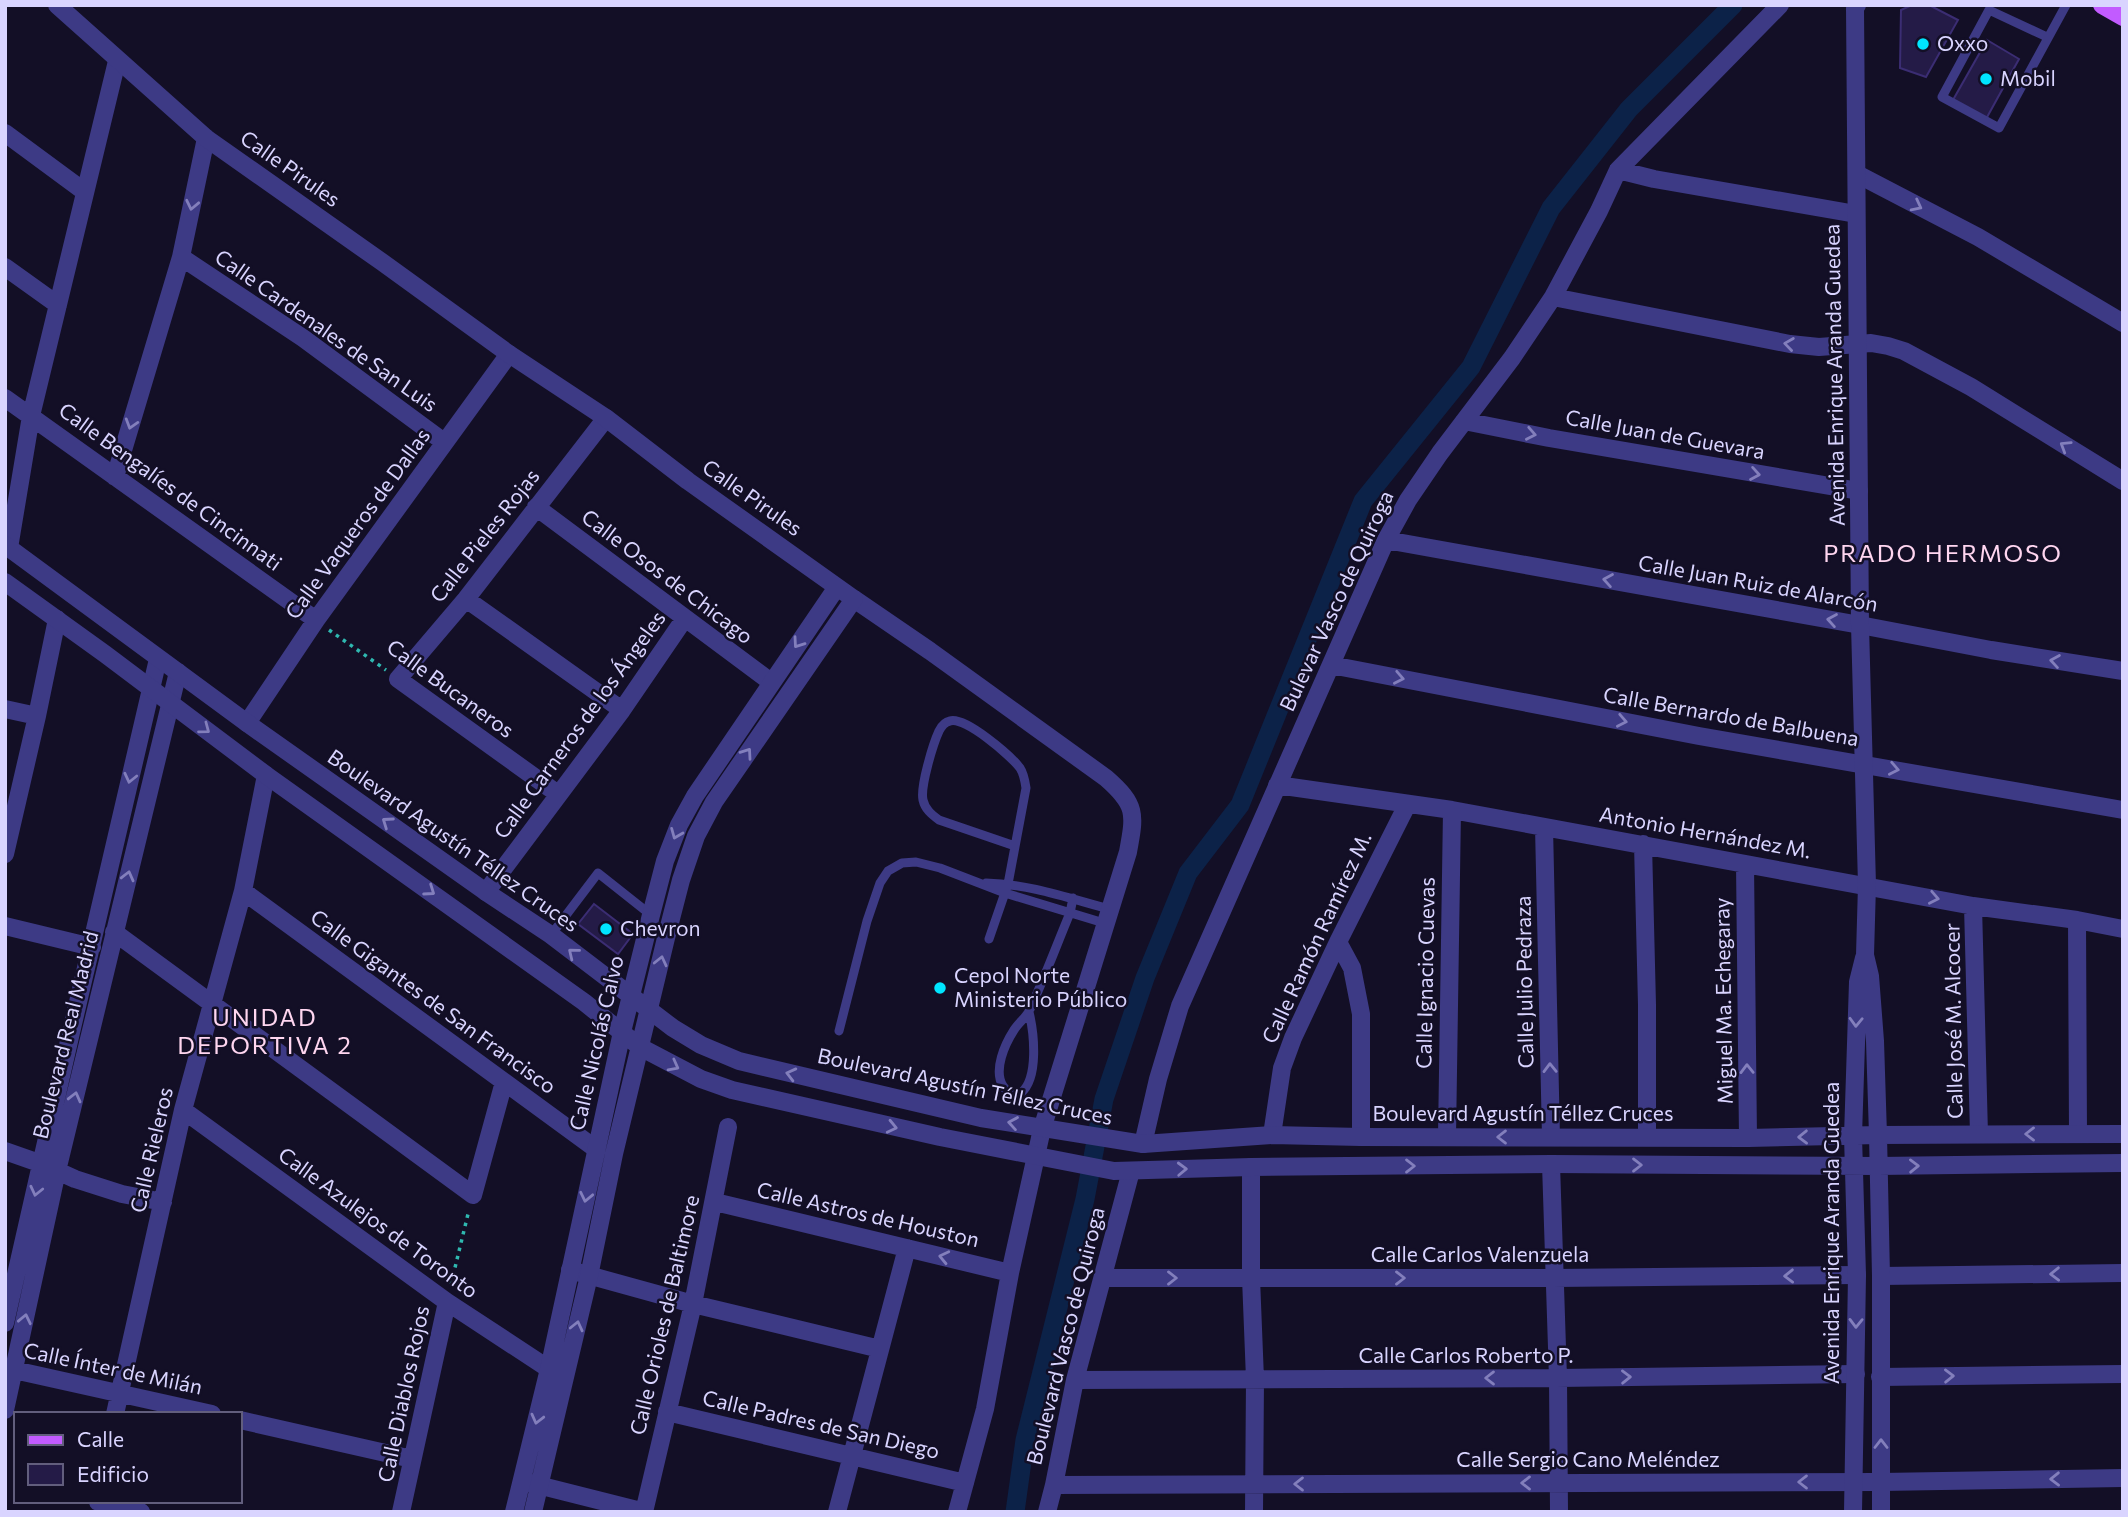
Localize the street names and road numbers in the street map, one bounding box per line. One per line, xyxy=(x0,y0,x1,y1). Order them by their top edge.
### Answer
street label: Calle Pirules xyxy=(236,124,345,211)
street label: Avenida Enrique Aranda Guedea xyxy=(1818,224,1849,526)
street label: Calle Cardenales de San Luis xyxy=(211,243,443,416)
street label: Calle Bengalíes de Cincinnati xyxy=(55,397,287,575)
street label: Calle Juan de Guevara xyxy=(1564,404,1767,463)
street label: Calle Vaqueros de Dallas xyxy=(279,423,434,623)
street label: Calle Pirules xyxy=(698,453,807,540)
street label: Calle Pieles Rojas xyxy=(424,463,544,607)
street label: Bulevar Vasco de Quiroga xyxy=(1273,486,1398,715)
street label: Calle Osos de Chicago xyxy=(577,503,758,648)
street label: Calle Juan Ruiz de Alarcón xyxy=(1637,549,1880,616)
street label: Calle Carneros de los Ángeles xyxy=(488,605,670,843)
street label: Calle Bucaneros xyxy=(383,633,519,742)
street label: Calle Bernardo de Balbuena xyxy=(1601,681,1861,750)
street label: Boulevard Agustín Téllez Cruces xyxy=(323,743,584,936)
street label: Antonio Hernández M. xyxy=(1598,801,1813,862)
street label: Calle Ramón Ramírez M. xyxy=(1256,828,1376,1047)
street label: Calle Ignacio Cuevas xyxy=(1410,877,1439,1069)
street label: Calle Julio Pedraza xyxy=(1509,895,1538,1069)
street label: Miguel Ma. Echegaray xyxy=(1708,897,1737,1105)
street label: Calle Gigantes de San Francisco xyxy=(306,903,561,1098)
street label: Calle José M. Alcocer xyxy=(1938,923,1967,1119)
street label: Boulevard Real Madrid xyxy=(27,928,102,1141)
street label: Calle Nicolás Calvo xyxy=(563,953,628,1133)
street label: Boulevard Agustín Téllez Cruces xyxy=(815,1042,1115,1129)
street label: Avenida Enrique Aranda Guedea xyxy=(1818,1082,1843,1384)
street label: Calle Rieleros xyxy=(124,1084,177,1215)
street label: Boulevard Agustín Téllez Cruces xyxy=(1372,1100,1674,1125)
street label: Calle Azulejos de Toronto xyxy=(274,1141,484,1303)
street label: Calle Astros de Houston xyxy=(755,1176,982,1251)
street label: Calle Orioles de Baltimore xyxy=(624,1192,703,1437)
street label: Boulevard Vasco de Quiroga xyxy=(1020,1204,1109,1467)
street label: Calle Carlos Valenzuela xyxy=(1371,1241,1589,1266)
street label: Calle Diablos Rojos xyxy=(372,1303,433,1484)
street label: Calle Ínter de Milán xyxy=(22,1336,205,1399)
street label: Calle Carlos Roberto P. xyxy=(1359,1342,1573,1367)
street label: Calle Padres de San Diego xyxy=(700,1384,942,1463)
street label: Calle Sergio Cano Meléndez xyxy=(1456,1446,1720,1471)

